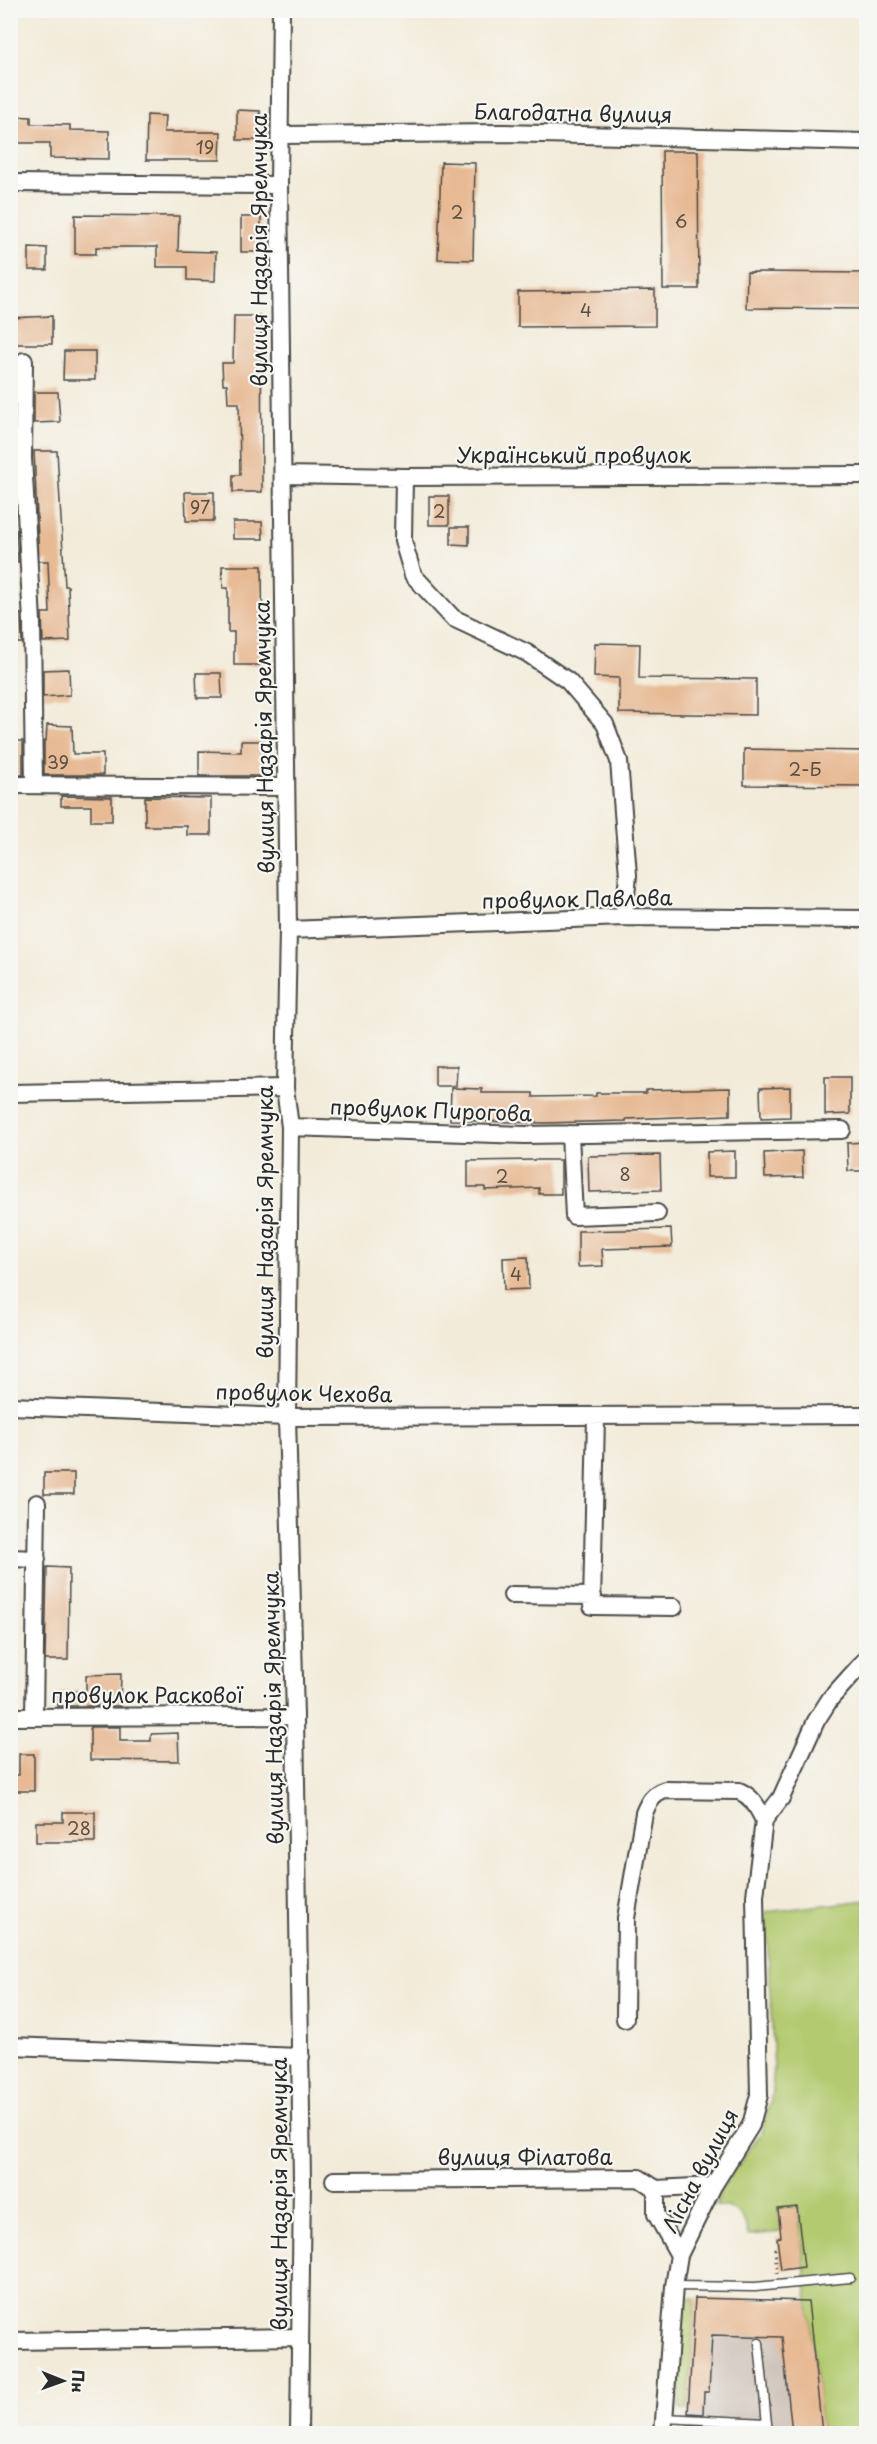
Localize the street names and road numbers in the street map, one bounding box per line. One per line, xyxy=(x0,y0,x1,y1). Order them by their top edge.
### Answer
street label: Благодатна вулиця xyxy=(473,94,673,130)
street label: вулиця Назарія Яремчука xyxy=(242,113,274,387)
street label: Український провулок xyxy=(457,438,692,470)
street label: вулиця Назарія Яремчука xyxy=(245,600,281,874)
street label: провулок Павлова xyxy=(481,880,673,916)
street label: вулиця Назарія Яремчука xyxy=(248,1085,280,1359)
street label: провулок Пирогова xyxy=(329,1089,533,1129)
street label: провулок Чехова xyxy=(215,1374,393,1410)
street label: вулиця Назарія Яремчука xyxy=(254,1571,290,1845)
street label: провулок Раскової xyxy=(51,1678,244,1710)
street label: вулиця Назарія Яремчука xyxy=(262,2057,294,2331)
street label: Лісна вулиця xyxy=(653,2102,745,2238)
street label: вулиця Філатова xyxy=(438,2140,612,2172)

